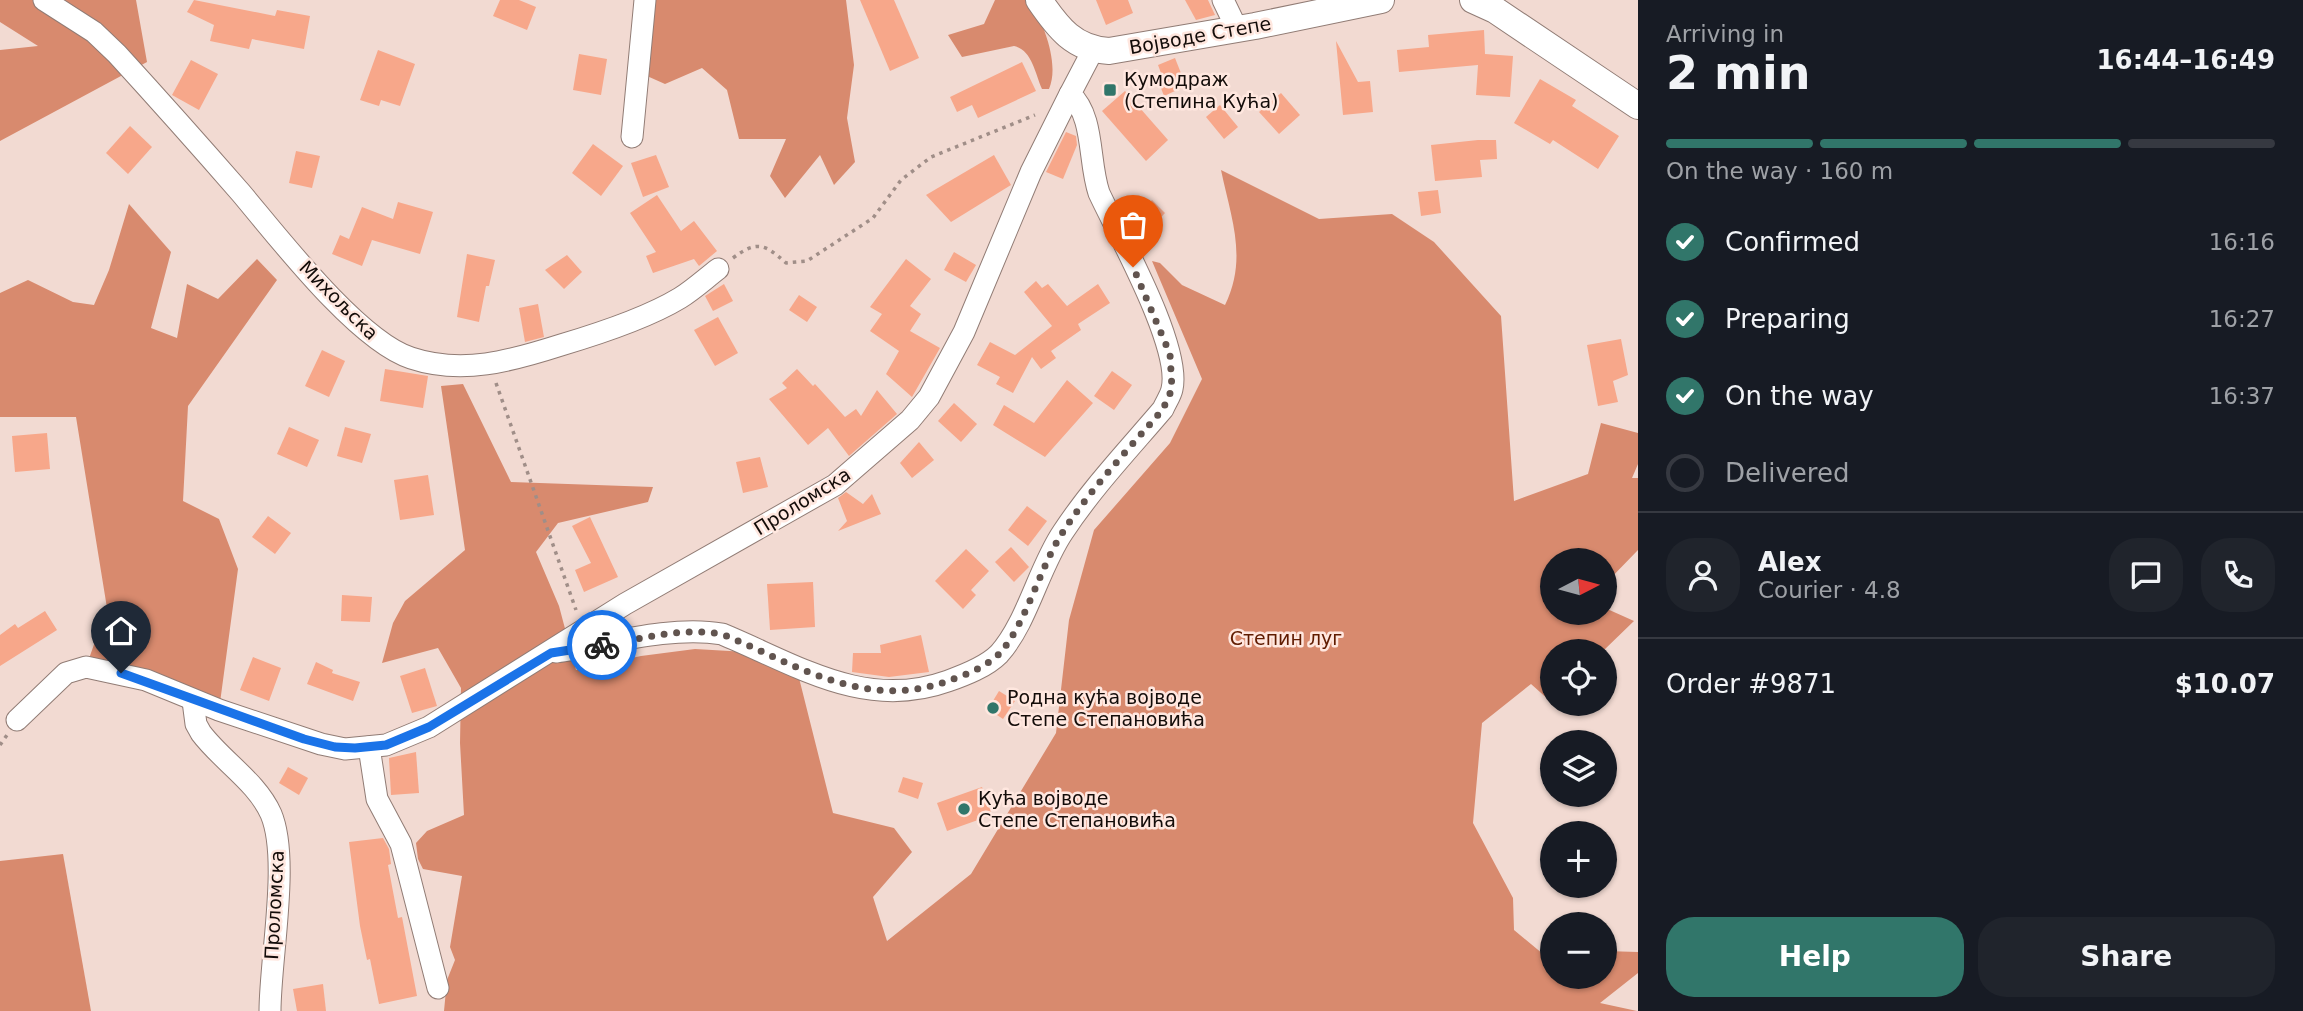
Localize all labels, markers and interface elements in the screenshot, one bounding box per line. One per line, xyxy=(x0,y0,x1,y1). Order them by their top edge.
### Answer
street label: Војводе Степе xyxy=(1127,12,1273,58)
text: Arriving in xyxy=(1666,21,1784,47)
text: 16:44–16:49 xyxy=(2096,45,2275,75)
text: 2 min xyxy=(1666,46,1810,100)
place label: Кумодраж (Степина Кућа) xyxy=(1124,68,1279,112)
marker: Кумодраж (Степина Кућа) xyxy=(1102,82,1118,98)
text: On the way · 160 m xyxy=(1666,158,1893,184)
pin xyxy=(1103,195,1163,267)
icon: bag xyxy=(1114,206,1152,244)
icon: check xyxy=(1666,223,1704,261)
text: Confirmed xyxy=(1725,227,1860,257)
text: 16:16 xyxy=(2209,229,2275,255)
street label: Михољска xyxy=(295,256,383,344)
icon: check xyxy=(1666,300,1704,338)
text: Preparing xyxy=(1725,304,1850,334)
text: 16:27 xyxy=(2209,306,2275,332)
icon: check xyxy=(1666,377,1704,415)
text: On the way xyxy=(1725,381,1874,411)
text: 16:37 xyxy=(2209,383,2275,409)
text: Delivered xyxy=(1725,458,1849,488)
street label: Проломска xyxy=(750,463,854,539)
button: person xyxy=(1666,538,1740,612)
button: chat xyxy=(2109,538,2183,612)
button: phone xyxy=(2201,538,2275,612)
text: Alex xyxy=(1758,547,1821,577)
north arrow xyxy=(1540,548,1617,625)
map controls xyxy=(1540,548,1617,989)
text: Courier · 4.8 xyxy=(1758,577,1901,603)
pin xyxy=(91,601,151,673)
courier xyxy=(567,610,637,680)
icon: home xyxy=(102,612,140,650)
icon: bike xyxy=(583,626,621,664)
park label: Степин луг xyxy=(1230,627,1342,649)
button: locate xyxy=(1540,639,1617,716)
text: Order #9871 xyxy=(1666,669,1836,699)
text: $10.07 xyxy=(2175,669,2275,699)
place label: Родна кућа војводе Степе Степановића xyxy=(1007,686,1205,730)
marker: Родна кућа војводе Степе Степановића xyxy=(985,700,1001,716)
button: layers xyxy=(1540,730,1617,807)
place label: Кућа војводе Степе Степановића xyxy=(978,787,1176,831)
marker: Кућа војводе Степе Степановића xyxy=(956,801,972,817)
button: + xyxy=(1540,821,1617,898)
street label: Проломска xyxy=(260,850,288,960)
button: − xyxy=(1540,912,1617,989)
button: Help xyxy=(1666,917,1964,997)
button: Share xyxy=(1978,917,2275,997)

